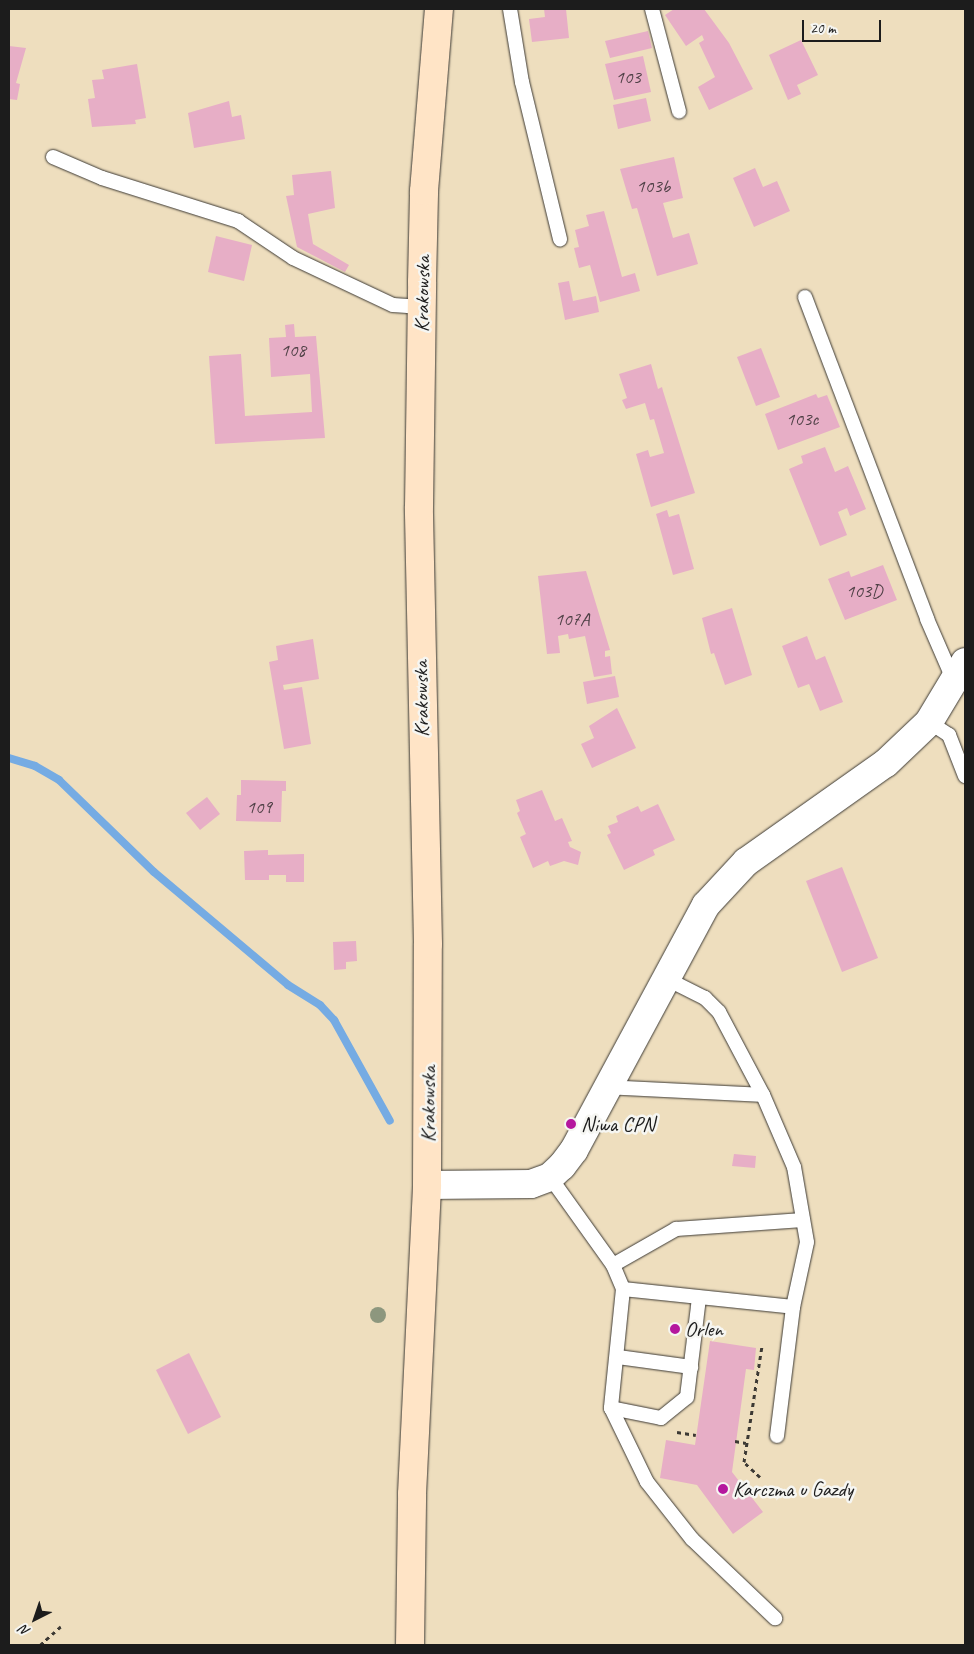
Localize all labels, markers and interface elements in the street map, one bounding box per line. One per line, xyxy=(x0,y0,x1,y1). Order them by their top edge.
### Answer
scale bar xyxy=(804,10,883,42)
text: 20 m xyxy=(810,19,836,38)
house number: 103 xyxy=(615,67,641,89)
house number: 103b xyxy=(636,176,670,198)
street label: Krakowska xyxy=(409,256,435,332)
house number: 108 xyxy=(280,340,306,362)
house number: 103c xyxy=(786,409,818,431)
house number: 103D xyxy=(846,581,882,603)
house number: 107A xyxy=(554,609,590,631)
street label: Krakowska xyxy=(408,661,434,737)
house number: 109 xyxy=(246,797,272,819)
street label: Krakowska xyxy=(415,1066,441,1142)
place label: Niwa CPN xyxy=(581,1111,654,1137)
marker: Niwa CPN xyxy=(565,1118,577,1130)
place label: Orlen xyxy=(685,1316,723,1342)
marker: Orlen xyxy=(669,1323,681,1335)
place label: Karczma u Gazdy xyxy=(733,1476,853,1502)
marker: Karczma u Gazdy xyxy=(717,1483,729,1495)
north arrow xyxy=(10,1594,60,1644)
text: N xyxy=(16,1621,34,1640)

